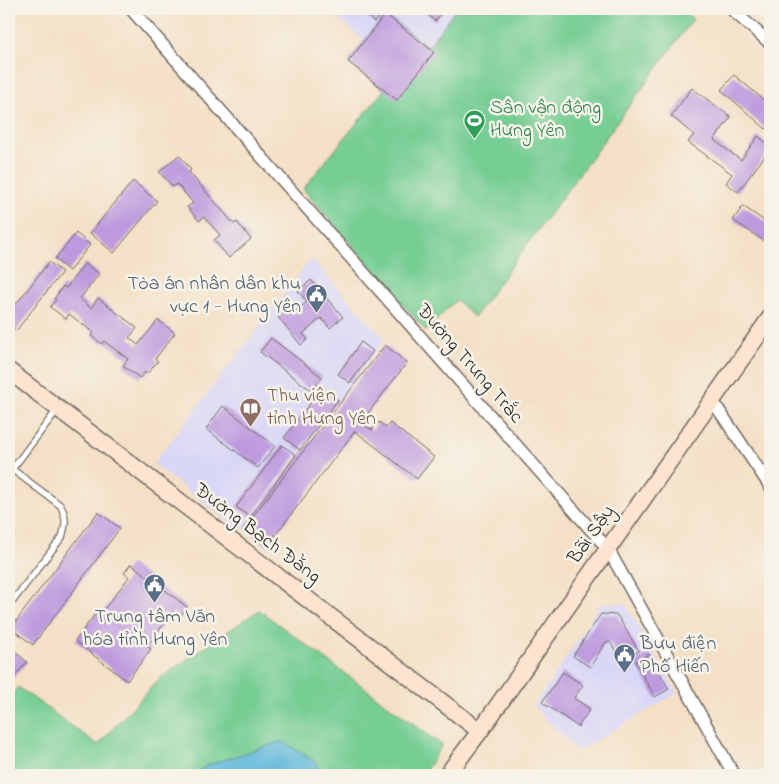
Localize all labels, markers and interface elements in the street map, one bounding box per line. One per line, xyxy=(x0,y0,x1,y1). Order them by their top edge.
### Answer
place label: Sân vận động Hưng Yên xyxy=(490,94,601,147)
sports icon: Sân vận động Hưng Yên xyxy=(462,108,486,139)
place label: Tòa án nhân dân khu vực 1 - Hưng Yên xyxy=(128,270,301,323)
public building icon: Tòa án nhân dân khu vực 1 - Hưng Yên xyxy=(305,283,329,314)
street label: Đường Trưng Trắc xyxy=(407,297,529,431)
place label: Thu viện tỉnh Hưng Yên xyxy=(267,382,376,435)
library icon: Thu viện tỉnh Hưng Yên xyxy=(239,396,263,427)
street label: Đường Bạch Đằng xyxy=(186,476,327,592)
street label: Bãi Sậy xyxy=(561,500,623,571)
public building icon: Trung tâm Văn hóa tỉnh Hưng Yên xyxy=(143,573,167,604)
place label: Trung tâm Văn hóa tỉnh Hưng Yên xyxy=(83,603,227,656)
place label: Bưu điện Phố Hiến xyxy=(639,630,716,682)
public building icon: Bưu điện Phố Hiến xyxy=(612,643,636,674)

